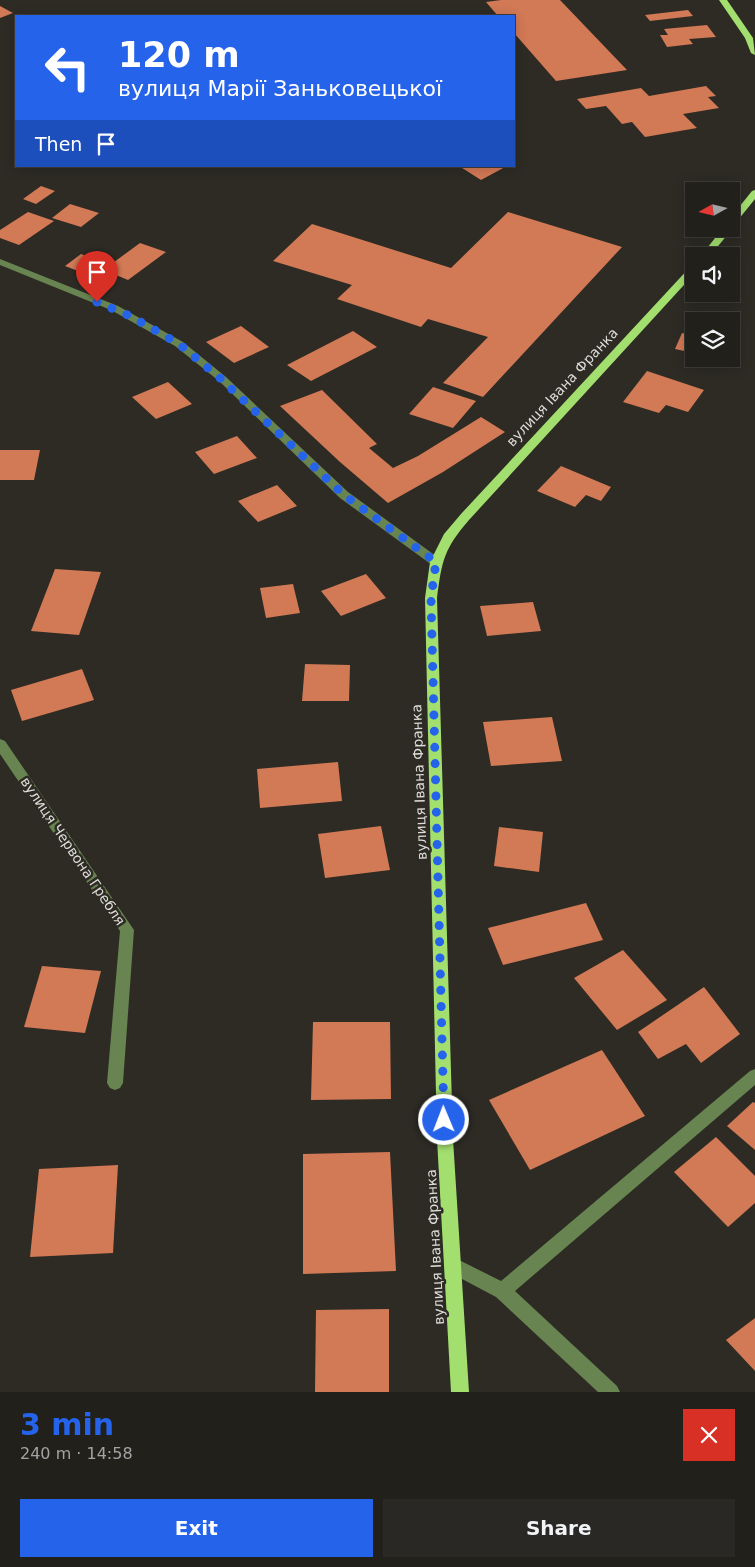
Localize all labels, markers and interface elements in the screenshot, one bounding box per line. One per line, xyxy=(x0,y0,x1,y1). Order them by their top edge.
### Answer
icon: left xyxy=(35,35,100,100)
text: 120 m xyxy=(118,35,240,75)
text: вулиця Марії Заньковецької xyxy=(118,76,442,101)
icon: arrive xyxy=(92,130,120,158)
text: Then xyxy=(35,133,82,155)
north arrow xyxy=(685,182,740,238)
map controls xyxy=(685,182,740,367)
button: sound xyxy=(685,247,740,302)
pin xyxy=(76,251,118,302)
icon: arrive xyxy=(83,258,111,286)
button: layers xyxy=(685,312,740,367)
street label: вулиця Івана Франка xyxy=(503,325,621,449)
street label: вулиця Івана Франка xyxy=(408,704,430,860)
street label: вулиця Червона Гребля xyxy=(17,774,129,928)
position arrow xyxy=(417,1093,469,1145)
street label: вулиця Івана Франка xyxy=(423,1169,447,1325)
text: 3 min xyxy=(20,1407,114,1442)
button: close xyxy=(683,1409,735,1461)
text: 240 m · 14:58 xyxy=(20,1444,133,1463)
button: Exit xyxy=(20,1499,373,1557)
button: Share xyxy=(383,1499,735,1557)

